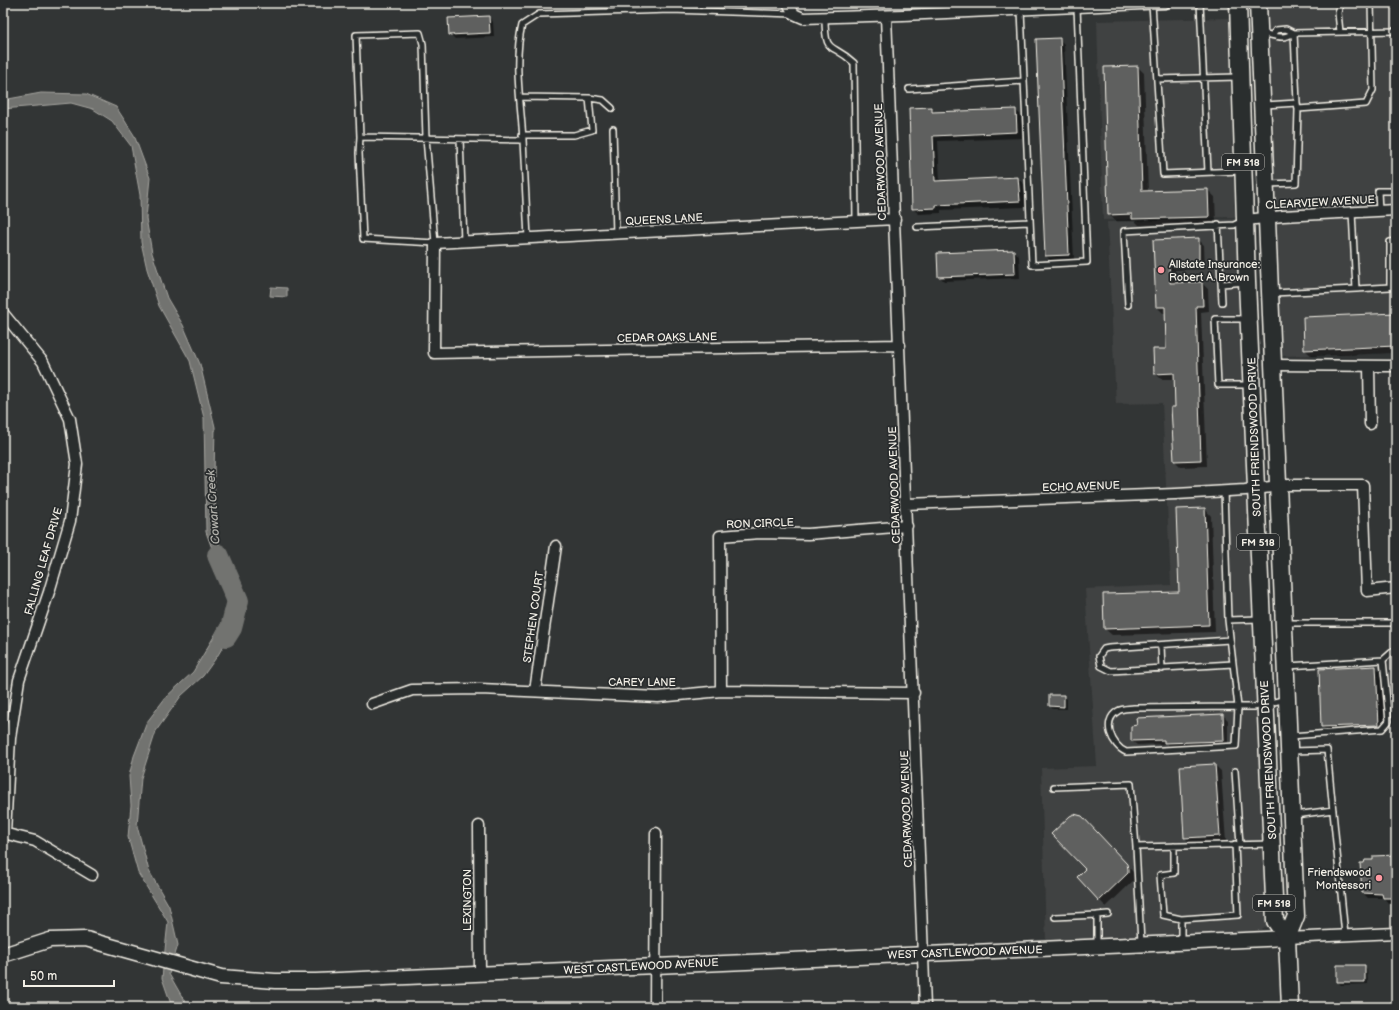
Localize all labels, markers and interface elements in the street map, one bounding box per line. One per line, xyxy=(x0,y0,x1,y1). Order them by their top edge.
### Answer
street label: CEDARWOOD AVENUE xyxy=(872,103,889,221)
road number: FM 518 xyxy=(1222,154,1264,170)
street label: CLEARVIEW AVENUE xyxy=(1265,193,1375,212)
street label: QUEENS LANE xyxy=(625,211,703,228)
place label: Allstate Insurance: Robert A. Brown xyxy=(1169,258,1260,284)
marker: Allstate Insurance: Robert A. Brown xyxy=(1156,265,1166,275)
street label: CEDAR OAKS LANE xyxy=(617,330,717,345)
street label: SOUTH FRIENDSWOOD DRIVE xyxy=(1245,357,1264,517)
street label: CEDARWOOD AVENUE xyxy=(886,426,903,544)
water label: Cowart Creek xyxy=(203,468,224,545)
street label: ECHO AVENUE xyxy=(1042,479,1120,494)
street label: FALLING LEAF DRIVE xyxy=(22,506,65,616)
street label: RON CIRCLE xyxy=(726,516,794,531)
road number: FM 518 xyxy=(1237,534,1279,550)
street label: STEPHEN COURT xyxy=(521,570,546,664)
street label: CAREY LANE xyxy=(608,676,676,689)
street label: SOUTH FRIENDSWOOD DRIVE xyxy=(1258,680,1279,840)
street label: CEDARWOOD AVENUE xyxy=(898,750,915,868)
place label: Friendswood Montessori xyxy=(1307,866,1371,892)
street label: LEXINGTON xyxy=(461,869,474,931)
marker: Friendswood Montessori xyxy=(1374,873,1384,883)
road number: FM 518 xyxy=(1253,895,1295,911)
street label: WEST CASTLEWOOD AVENUE xyxy=(887,943,1043,962)
street label: WEST CASTLEWOOD AVENUE xyxy=(563,956,719,977)
scale bar xyxy=(24,962,114,988)
text: 50 m xyxy=(30,969,57,984)

